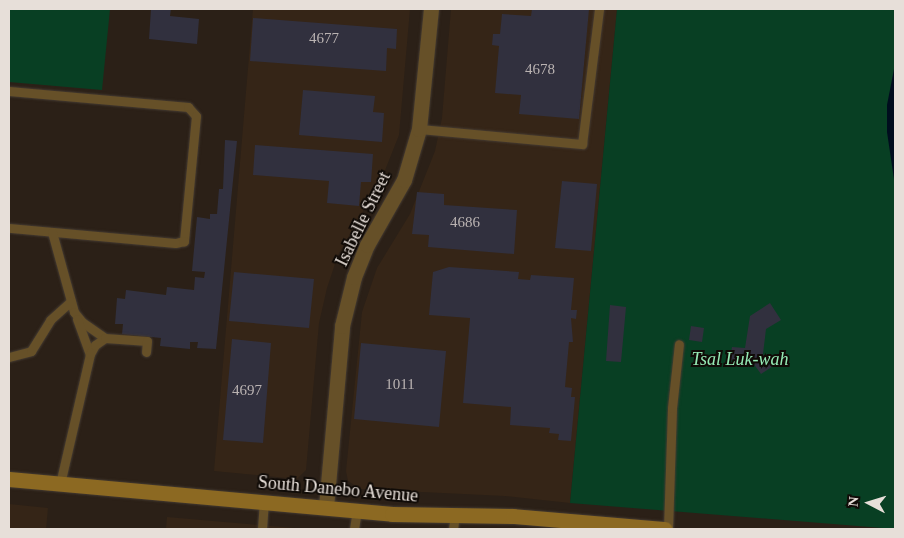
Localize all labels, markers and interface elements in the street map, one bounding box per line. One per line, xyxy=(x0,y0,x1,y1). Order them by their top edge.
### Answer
house number: 4677 xyxy=(309,30,339,48)
house number: 4678 xyxy=(525,61,555,79)
street label: Isabelle Street xyxy=(331,168,395,270)
house number: 4686 xyxy=(450,214,480,232)
park label: Tsal Luk-wah xyxy=(692,348,788,370)
house number: 1011 xyxy=(385,376,415,394)
house number: 4697 xyxy=(232,382,262,400)
street label: South Danebo Avenue xyxy=(257,471,419,507)
north arrow xyxy=(844,478,894,528)
text: N xyxy=(846,496,861,507)

